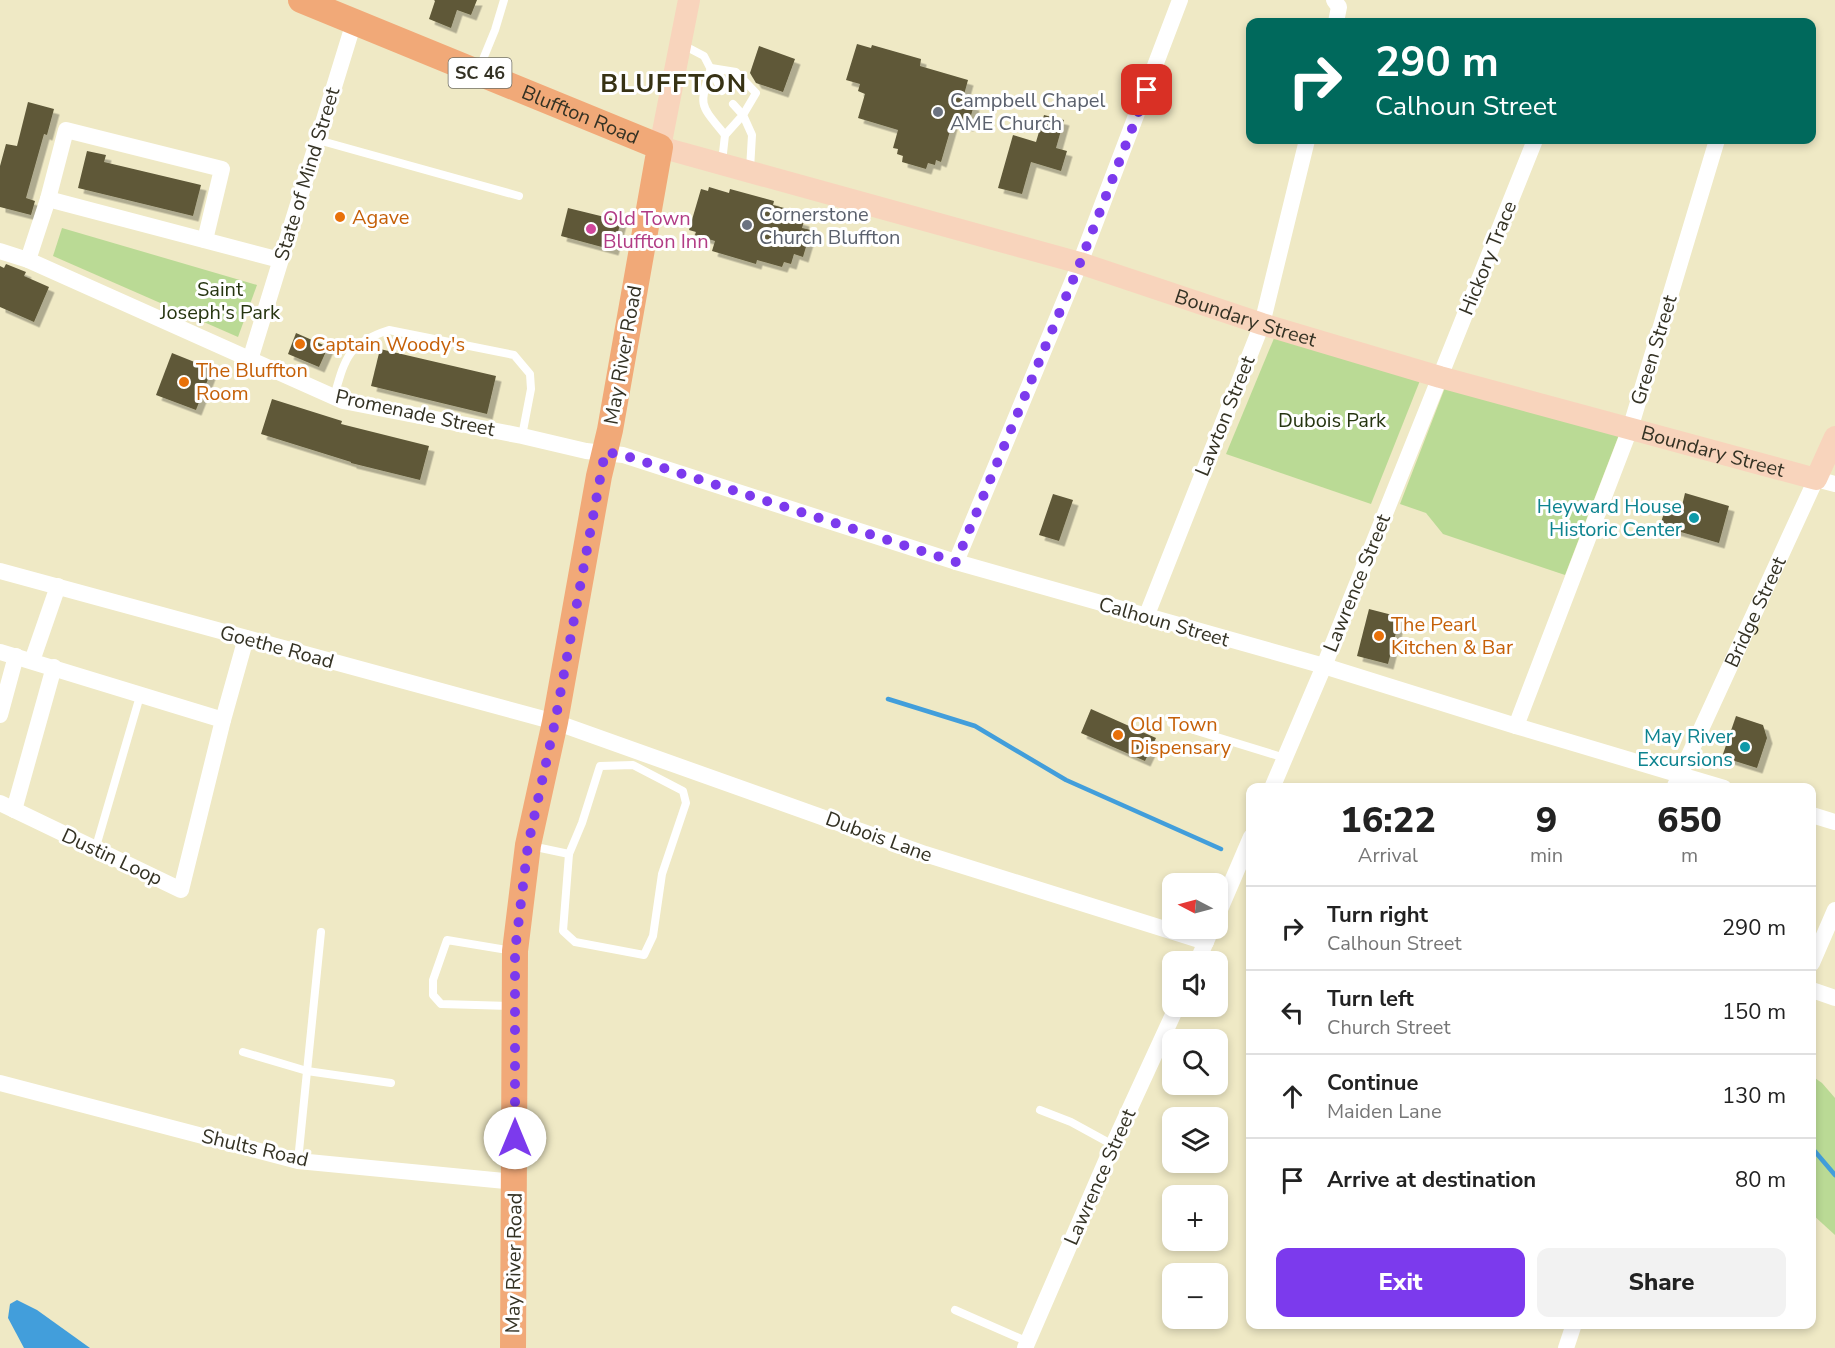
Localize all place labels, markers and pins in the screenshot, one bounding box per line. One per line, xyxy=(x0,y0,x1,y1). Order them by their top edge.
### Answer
pin xyxy=(1121,64,1172,115)
place label: Campbell Chapel AME Church xyxy=(950,87,1106,137)
marker: Campbell Chapel AME Church xyxy=(931,105,945,119)
place label: Cornerstone Church Bluffton xyxy=(759,201,900,251)
place label: Agave xyxy=(352,204,410,231)
place label: Old Town Bluffton Inn xyxy=(603,205,709,255)
marker: Agave xyxy=(333,210,347,224)
marker: Cornerstone Church Bluffton xyxy=(740,218,754,232)
marker: Old Town Bluffton Inn xyxy=(584,222,598,236)
place label: Captain Woody's xyxy=(312,331,465,358)
marker: Captain Woody's xyxy=(293,337,307,351)
place label: The Bluffton Room xyxy=(196,357,308,407)
marker: The Bluffton Room xyxy=(177,375,191,389)
place label: Heyward House Historic Center xyxy=(1537,493,1682,543)
marker: Heyward House Historic Center xyxy=(1687,511,1701,525)
place label: The Pearl Kitchen & Bar xyxy=(1391,611,1513,661)
marker: The Pearl Kitchen & Bar xyxy=(1372,629,1386,643)
place label: Old Town Dispensary xyxy=(1130,711,1232,761)
place label: May River Excursions xyxy=(1637,723,1733,773)
marker: Old Town Dispensary xyxy=(1111,728,1125,742)
marker: May River Excursions xyxy=(1738,740,1752,754)

